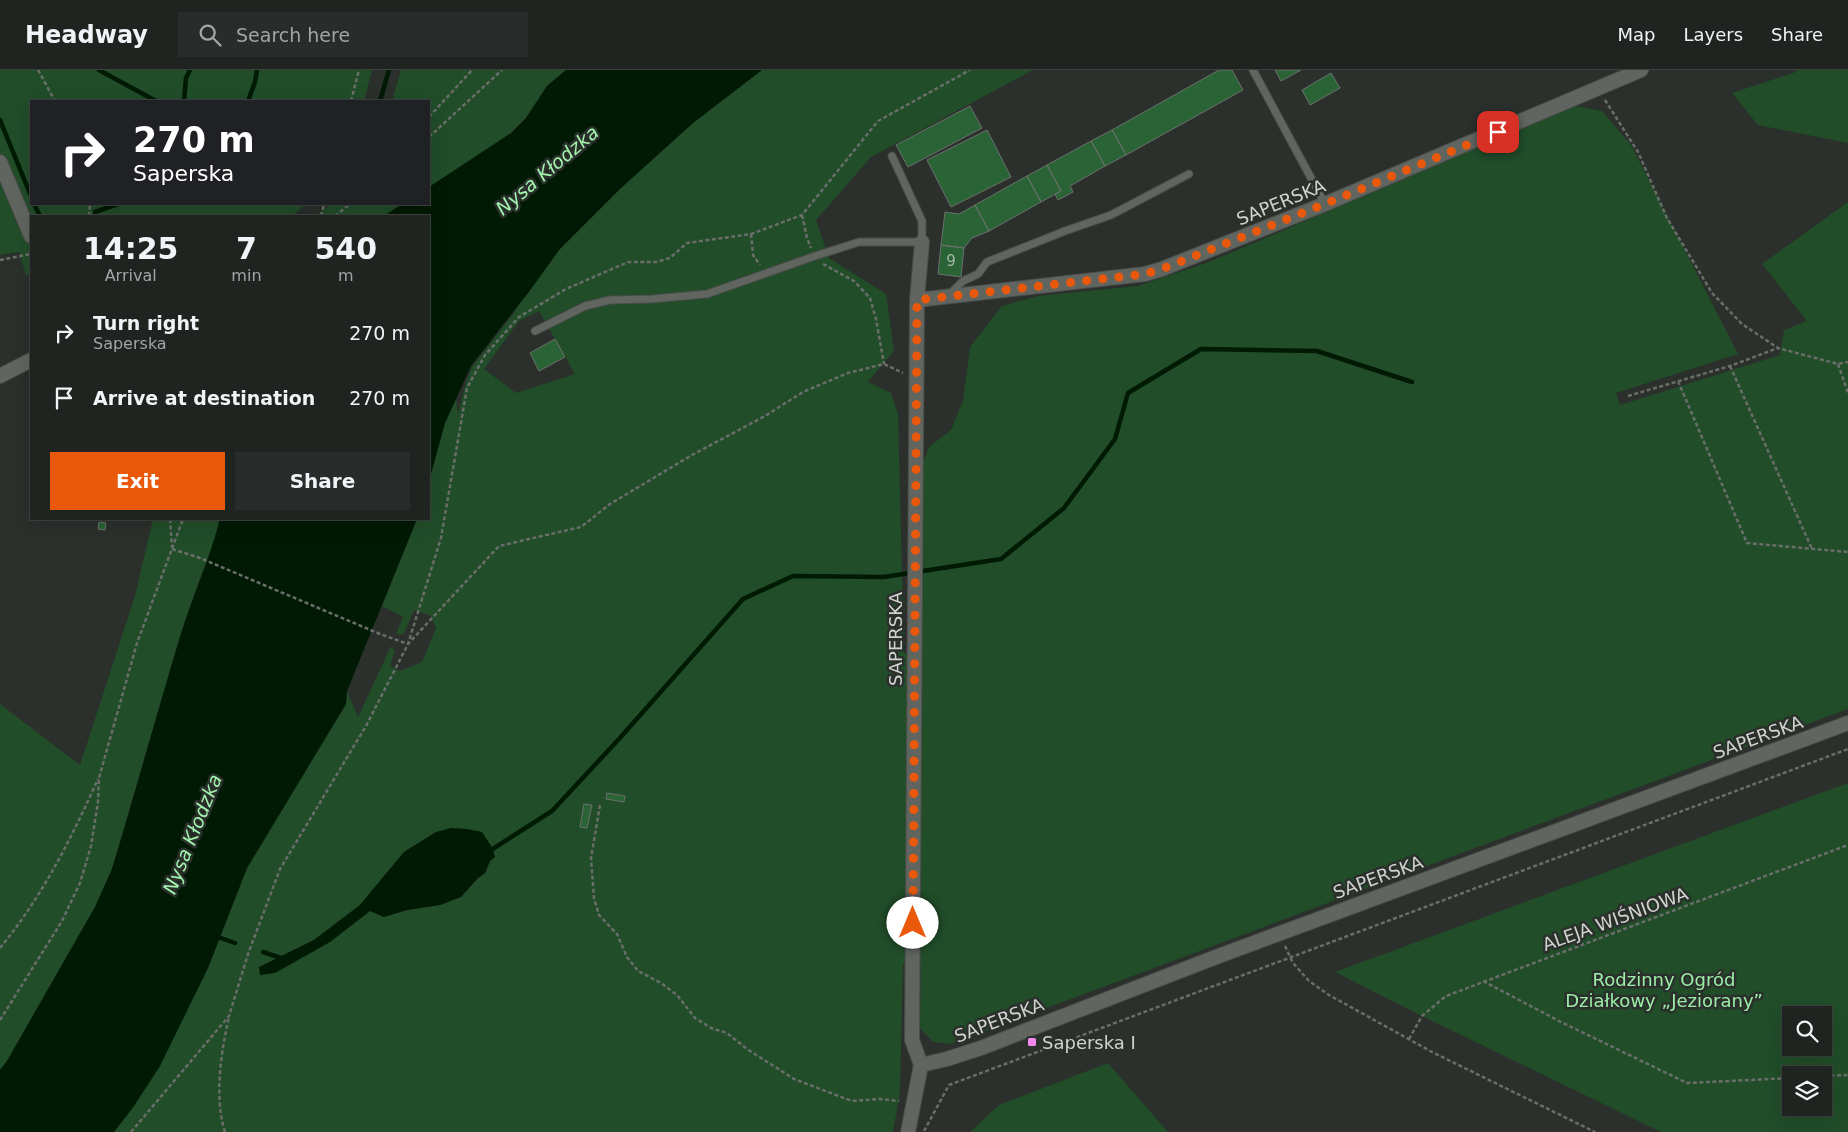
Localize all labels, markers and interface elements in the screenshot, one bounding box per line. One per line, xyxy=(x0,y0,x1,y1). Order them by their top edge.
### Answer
search box xyxy=(178,12,528,57)
text: Headway xyxy=(25,21,148,49)
icon: search xyxy=(196,21,224,49)
text: Search here xyxy=(236,24,350,46)
text: Map xyxy=(1617,24,1655,45)
text: Layers xyxy=(1683,24,1743,45)
text: Share xyxy=(1771,24,1823,45)
pin xyxy=(1477,111,1519,153)
icon: arrive xyxy=(1484,118,1512,146)
icon: right xyxy=(50,120,115,185)
text: 270 m xyxy=(133,120,255,160)
water label: Nysa Kłodzka xyxy=(491,121,603,219)
text: Saperska xyxy=(133,161,234,186)
street label: SAPERSKA xyxy=(1233,174,1329,229)
text: 14:25 xyxy=(83,231,178,266)
text: 7 xyxy=(236,231,257,266)
text: 540 xyxy=(314,231,377,266)
house number: 9 xyxy=(946,252,956,270)
text: Arrival xyxy=(105,266,157,285)
text: min xyxy=(231,266,262,285)
text: m xyxy=(338,266,354,285)
text: Turn right xyxy=(93,312,199,334)
icon: right xyxy=(50,319,78,347)
text: 270 m xyxy=(349,322,410,344)
text: Saperska xyxy=(93,334,167,353)
icon: arrive xyxy=(50,384,78,412)
text: Arrive at destination xyxy=(93,387,315,409)
text: 270 m xyxy=(349,387,410,409)
button: Exit xyxy=(50,452,225,510)
button: Share xyxy=(235,452,410,510)
street label: SAPERSKA xyxy=(885,591,906,686)
street label: SAPERSKA xyxy=(1710,711,1806,763)
water label: Nysa Kłodzka xyxy=(158,771,226,897)
street label: SAPERSKA xyxy=(1330,851,1426,903)
street label: ALEJA WIŚNIOWA xyxy=(1539,883,1691,955)
position arrow xyxy=(886,896,938,948)
park label: Rodzinny Ogród Działkowy „Jeziorany” xyxy=(1565,969,1763,1011)
street label: SAPERSKA xyxy=(951,993,1047,1047)
map controls xyxy=(1782,1006,1832,1116)
button: search xyxy=(1782,1006,1832,1056)
place label: Saperska I xyxy=(1042,1032,1136,1053)
marker: Saperska I xyxy=(1026,1036,1038,1048)
button: layers xyxy=(1782,1066,1832,1116)

